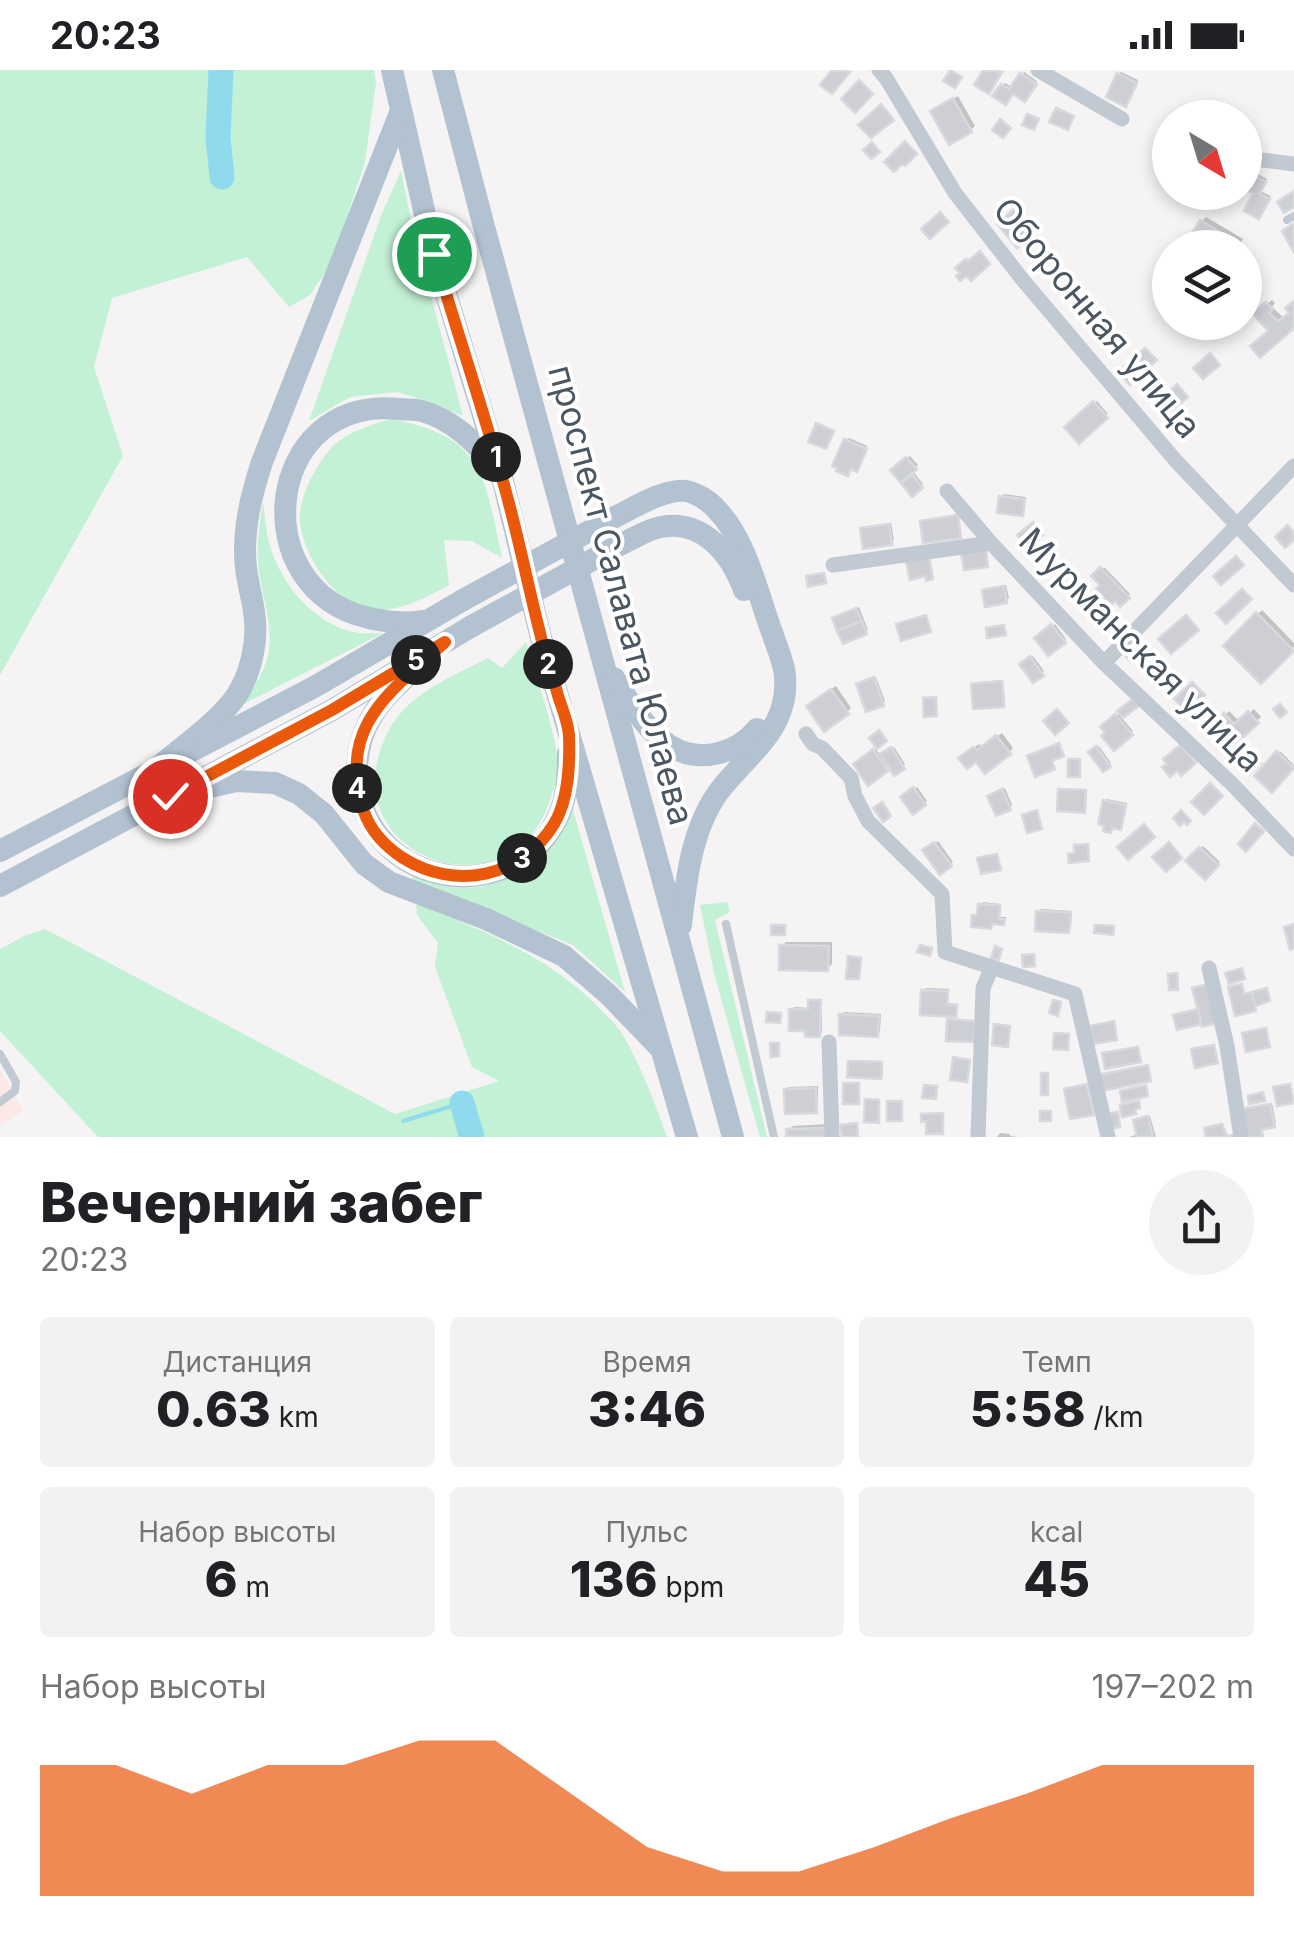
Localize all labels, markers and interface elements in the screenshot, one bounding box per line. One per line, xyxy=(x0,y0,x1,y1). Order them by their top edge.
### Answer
text: 20:23 xyxy=(50,12,161,58)
north arrow xyxy=(1152,100,1262,210)
map controls xyxy=(1152,100,1262,340)
street label: Оборонная улица xyxy=(985,189,1210,446)
pin xyxy=(392,212,477,297)
icon: arrive xyxy=(407,227,462,282)
button: layers xyxy=(1152,230,1262,340)
street label: проспект Салавата Юлаева xyxy=(540,360,704,829)
pin: 1 xyxy=(471,432,521,482)
text: 1 xyxy=(490,440,502,474)
street label: Мурманская улица xyxy=(1011,519,1272,780)
pin: 5 xyxy=(391,635,441,685)
pin: 2 xyxy=(523,639,573,689)
text: 5 xyxy=(407,643,425,677)
text: 2 xyxy=(539,647,557,681)
pin xyxy=(128,754,213,839)
pin: 4 xyxy=(332,763,382,813)
icon: check xyxy=(143,769,198,824)
text: 4 xyxy=(348,771,366,805)
pin: 3 xyxy=(497,833,547,883)
text: 3 xyxy=(513,841,531,875)
text: Вечерний забег xyxy=(40,1169,482,1235)
button: share xyxy=(1149,1170,1254,1275)
text: 20:23 xyxy=(40,1240,128,1279)
text: Дистанция xyxy=(163,1345,312,1379)
text: Время xyxy=(603,1345,691,1379)
text: Темп xyxy=(1022,1345,1092,1379)
text: 0.63 xyxy=(156,1379,271,1439)
text: 3:46 xyxy=(588,1379,706,1439)
text: 5:58 xyxy=(970,1379,1086,1439)
text: km xyxy=(271,1400,319,1434)
text: /km xyxy=(1086,1400,1144,1434)
text: Набор высоты xyxy=(138,1515,336,1549)
text: Пульс xyxy=(605,1515,689,1549)
text: kcal xyxy=(1030,1515,1083,1549)
text: 6 xyxy=(205,1549,238,1609)
text: 136 xyxy=(570,1549,658,1609)
text: 45 xyxy=(1023,1549,1090,1609)
text: m xyxy=(238,1570,270,1604)
text: bpm xyxy=(658,1570,724,1604)
text: Набор высоты xyxy=(40,1667,267,1706)
text: 197–202 m xyxy=(1091,1667,1254,1706)

